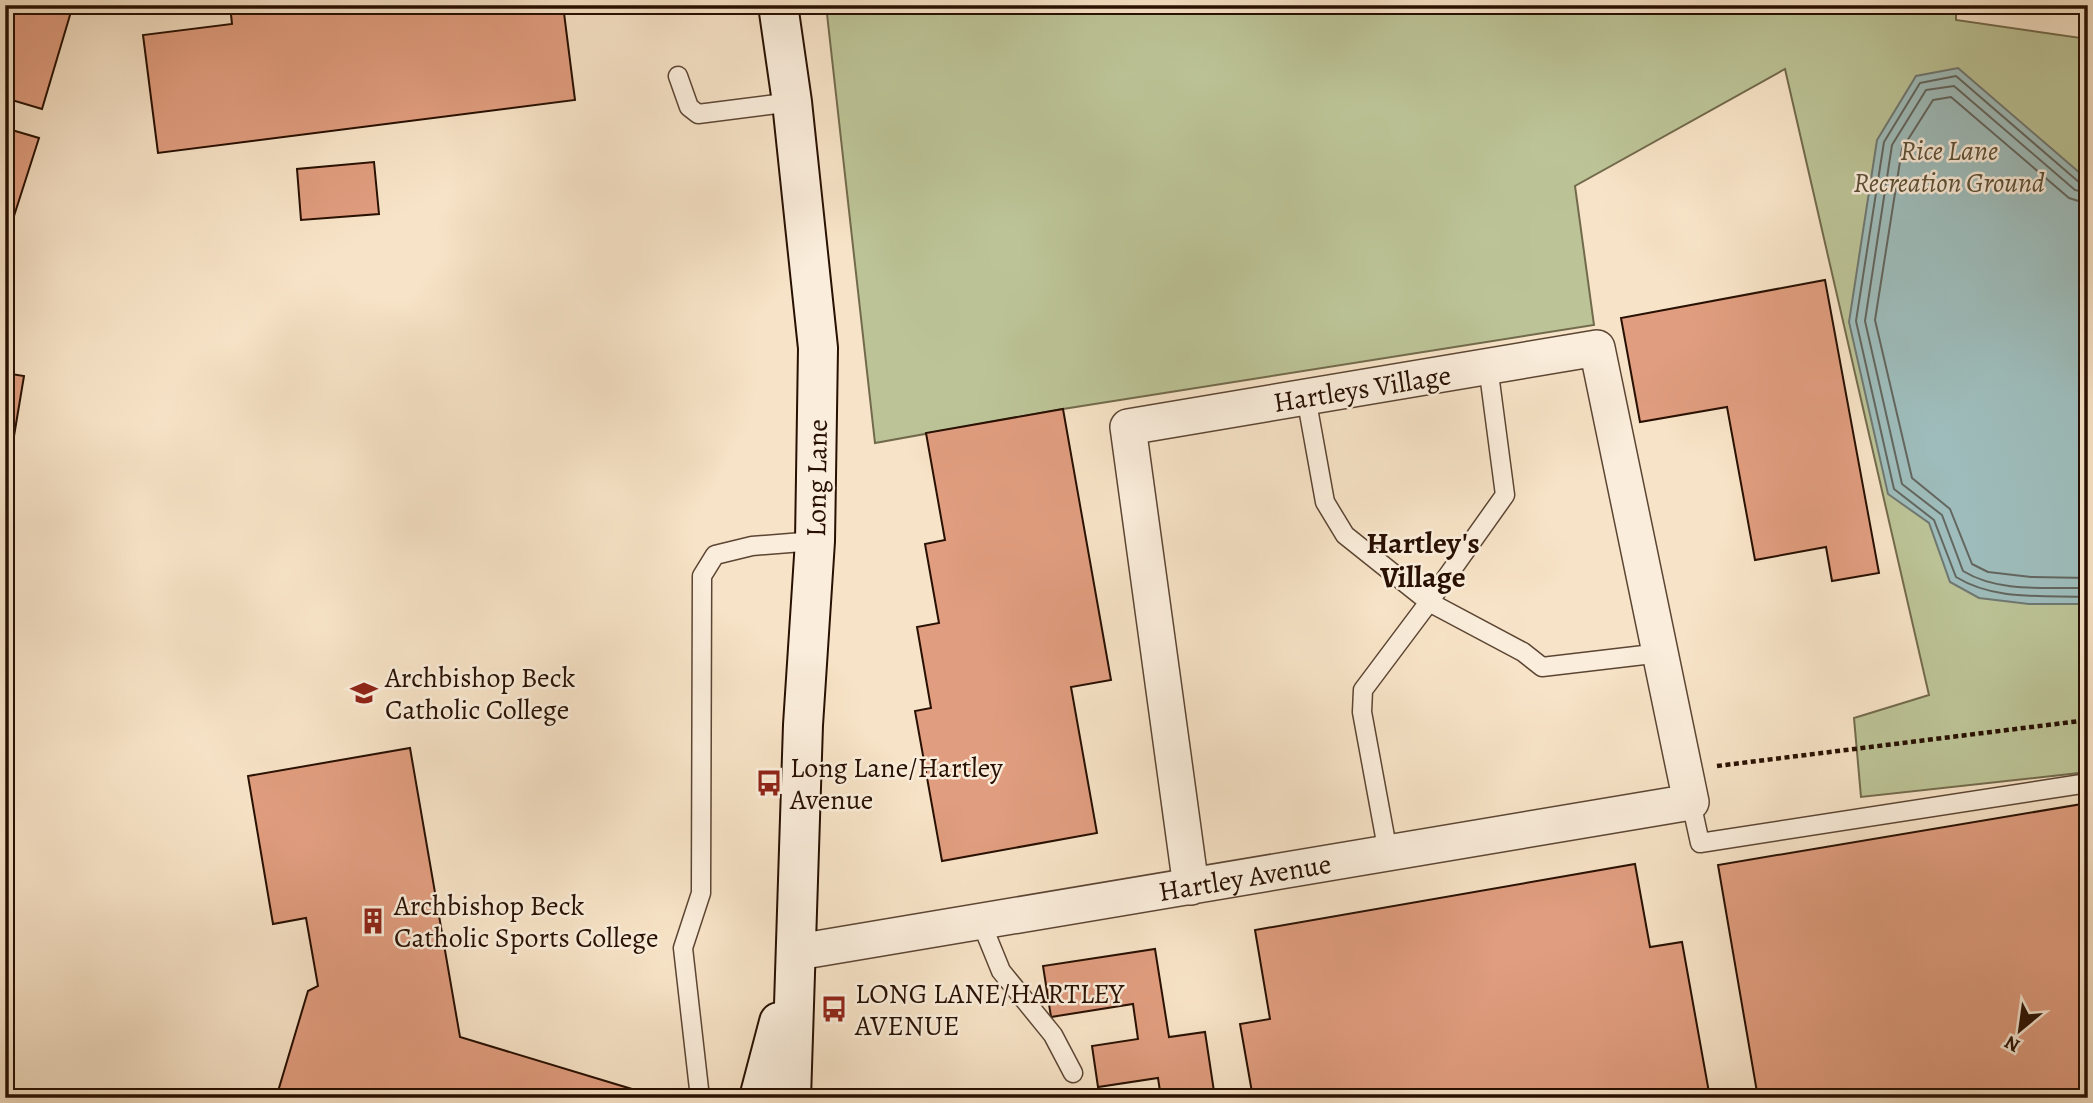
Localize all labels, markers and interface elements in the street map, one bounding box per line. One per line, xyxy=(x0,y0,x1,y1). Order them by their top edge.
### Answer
park label: Rice Lane Recreation Ground xyxy=(1853,132,2045,202)
street label: Hartleys Village xyxy=(1271,356,1454,422)
street label: Long Lane xyxy=(797,419,837,537)
district label: Hartley's Village xyxy=(1366,523,1480,597)
place label: Archbishop Beck Catholic College xyxy=(384,659,576,729)
school or university icon: Archbishop Beck Catholic College xyxy=(349,678,379,708)
place label: Long Lane/Hartley Avenue xyxy=(789,749,1003,819)
bus stop icon: Long Lane/Hartley Avenue xyxy=(754,768,784,798)
street label: Hartley Avenue xyxy=(1156,845,1334,911)
place label: Archbishop Beck Catholic Sports College xyxy=(393,887,659,957)
building icon: Archbishop Beck Catholic Sports College xyxy=(358,906,388,936)
place label: LONG LANE/HARTLEY AVENUE xyxy=(854,975,1125,1045)
bus stop icon: LONG LANE/HARTLEY AVENUE xyxy=(819,994,849,1024)
north arrow xyxy=(1984,995,2054,1064)
text: N xyxy=(2000,1029,2025,1059)

